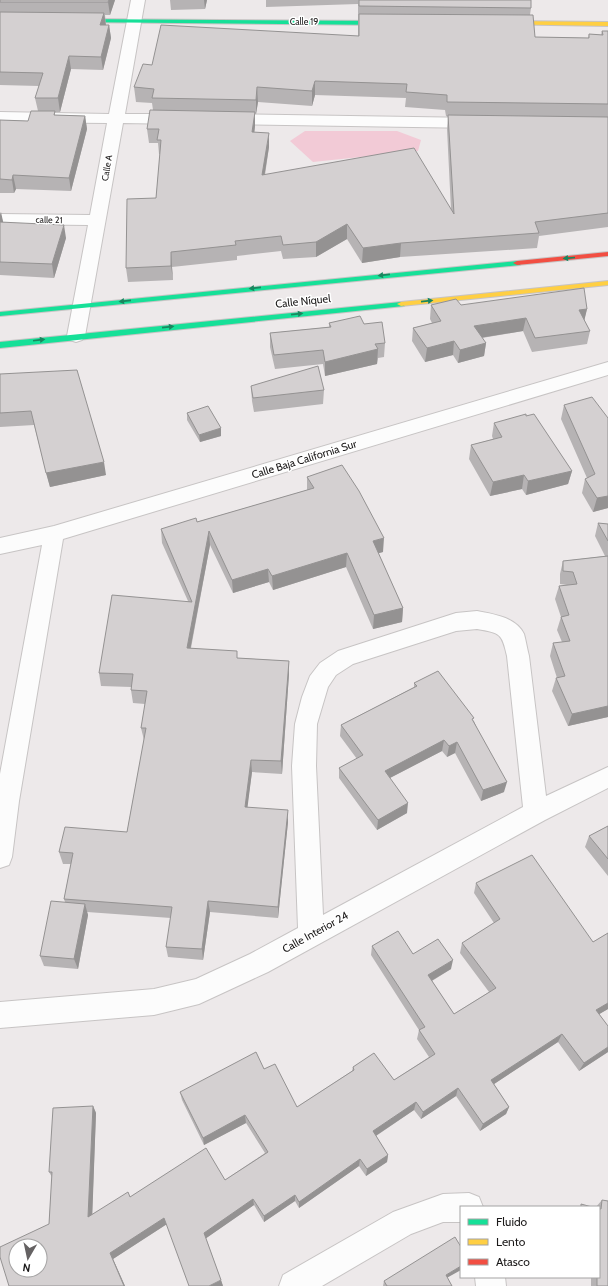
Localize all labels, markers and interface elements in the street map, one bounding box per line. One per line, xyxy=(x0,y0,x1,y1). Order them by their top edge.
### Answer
street label: Calle 19 xyxy=(290,16,318,27)
street label: Calle A xyxy=(99,154,114,182)
street label: calle 21 xyxy=(35,214,63,225)
one-way arrow xyxy=(563,254,575,261)
one-way arrow xyxy=(378,272,390,279)
one-way arrow xyxy=(249,285,261,291)
street label: Calle Níquel xyxy=(275,291,332,311)
one-way arrow xyxy=(421,297,433,304)
one-way arrow xyxy=(119,298,131,304)
one-way arrow xyxy=(291,310,303,317)
one-way arrow xyxy=(162,323,174,330)
one-way arrow xyxy=(33,337,45,344)
street label: Calle Baja California Sur xyxy=(250,436,359,482)
street label: Calle Interior 24 xyxy=(280,908,351,956)
legend xyxy=(460,1206,600,1278)
text: Fluido xyxy=(496,1214,528,1229)
text: Lento xyxy=(496,1234,526,1249)
north arrow xyxy=(8,1238,48,1278)
text: Atasco xyxy=(496,1254,530,1269)
text: N xyxy=(21,1260,31,1275)

